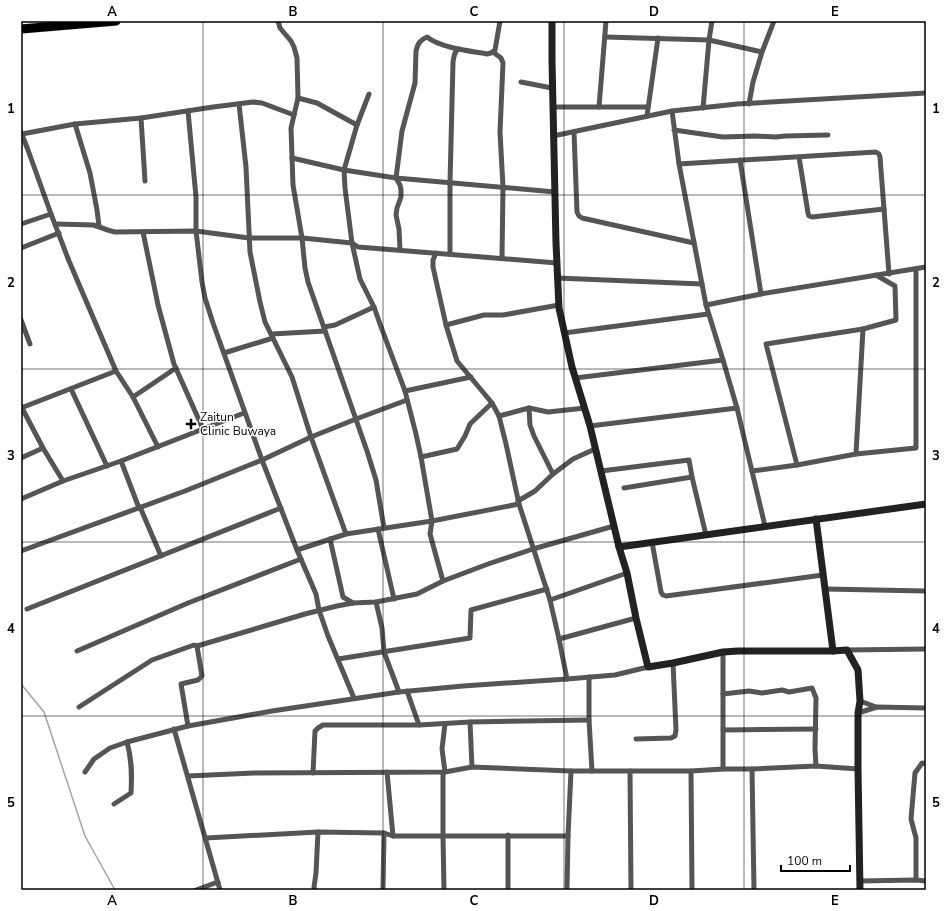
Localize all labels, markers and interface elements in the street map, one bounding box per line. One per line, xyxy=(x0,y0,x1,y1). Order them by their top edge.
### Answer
text: A xyxy=(107,3,117,21)
text: B xyxy=(289,3,298,21)
text: C xyxy=(470,3,479,21)
text: D xyxy=(649,3,659,21)
text: E xyxy=(831,3,839,21)
text: 1 xyxy=(7,100,15,118)
text: 1 xyxy=(932,100,940,118)
text: 2 xyxy=(7,274,15,292)
text: 2 xyxy=(932,274,940,292)
place label: Zaitun Clinic Buwaya xyxy=(200,409,276,439)
marker: Zaitun Clinic Buwaya xyxy=(185,418,197,430)
text: 3 xyxy=(7,447,15,465)
text: 3 xyxy=(932,447,940,465)
text: 4 xyxy=(7,620,15,638)
text: 4 xyxy=(932,620,940,638)
text: 5 xyxy=(7,794,15,812)
text: 5 xyxy=(932,794,940,812)
scale bar xyxy=(781,847,850,873)
text: 100 m xyxy=(787,853,822,869)
text: A xyxy=(107,892,117,910)
text: B xyxy=(289,892,298,910)
text: C xyxy=(470,892,479,910)
text: D xyxy=(649,892,659,910)
text: E xyxy=(831,892,839,910)

